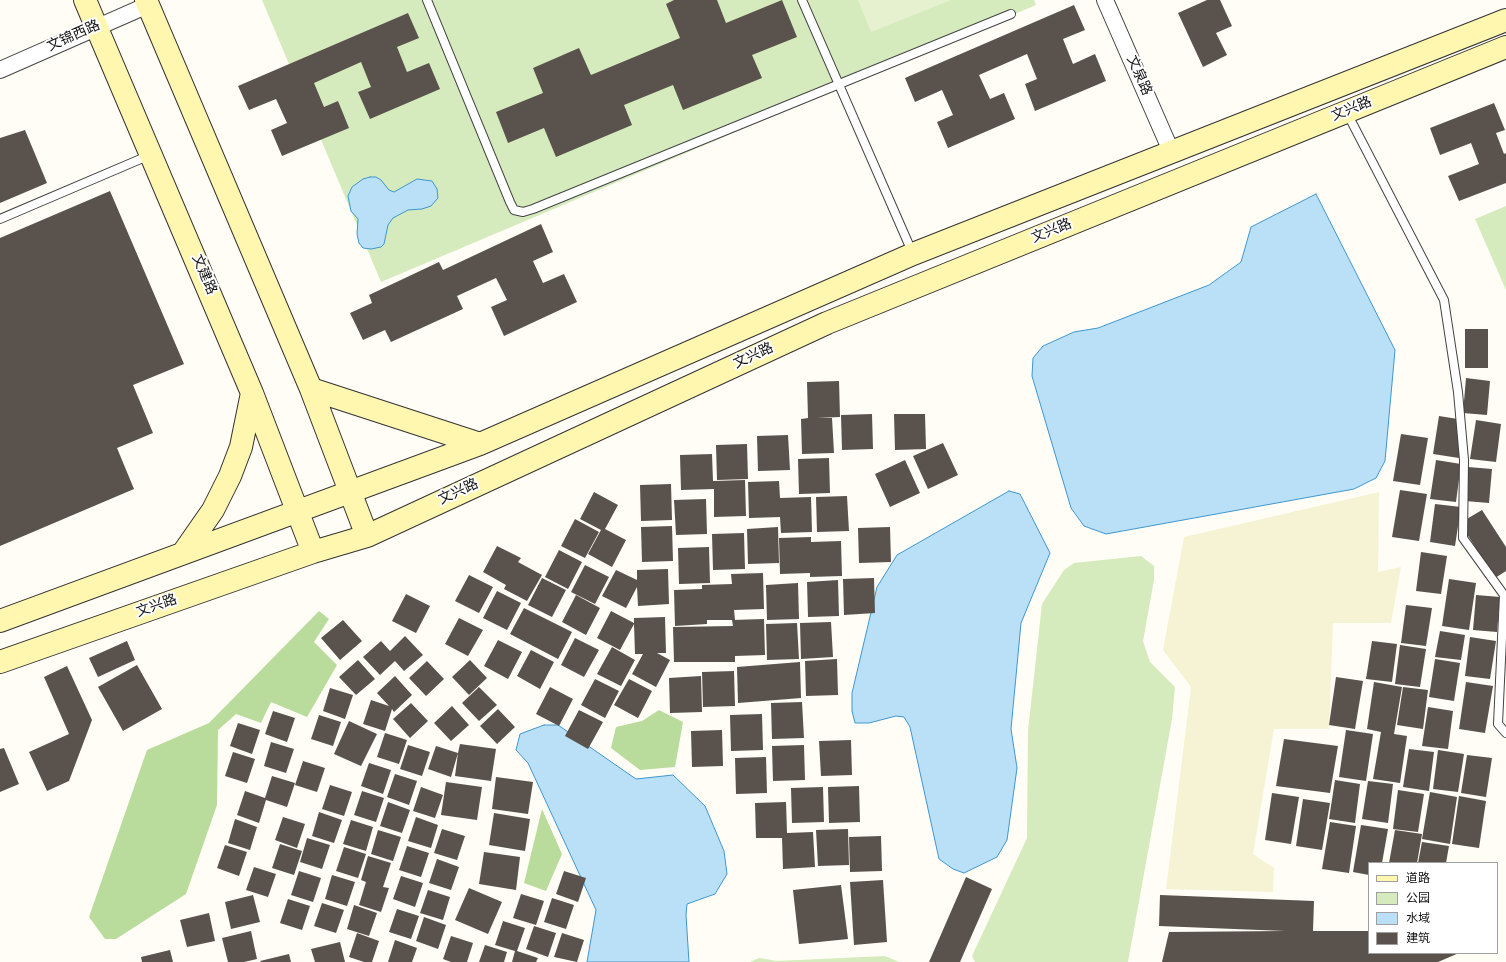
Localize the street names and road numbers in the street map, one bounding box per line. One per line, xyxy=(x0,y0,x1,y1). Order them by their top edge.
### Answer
street label: 文锦西路 xyxy=(45,18,103,56)
street label: 文泉路 xyxy=(1122,53,1154,99)
street label: 文兴路 xyxy=(1329,94,1375,126)
street label: 文兴路 xyxy=(1029,216,1075,248)
street label: 文建路 xyxy=(187,252,219,298)
street label: 文兴路 xyxy=(731,341,777,373)
street label: 文兴路 xyxy=(436,477,482,509)
street label: 文兴路 xyxy=(134,592,180,622)

